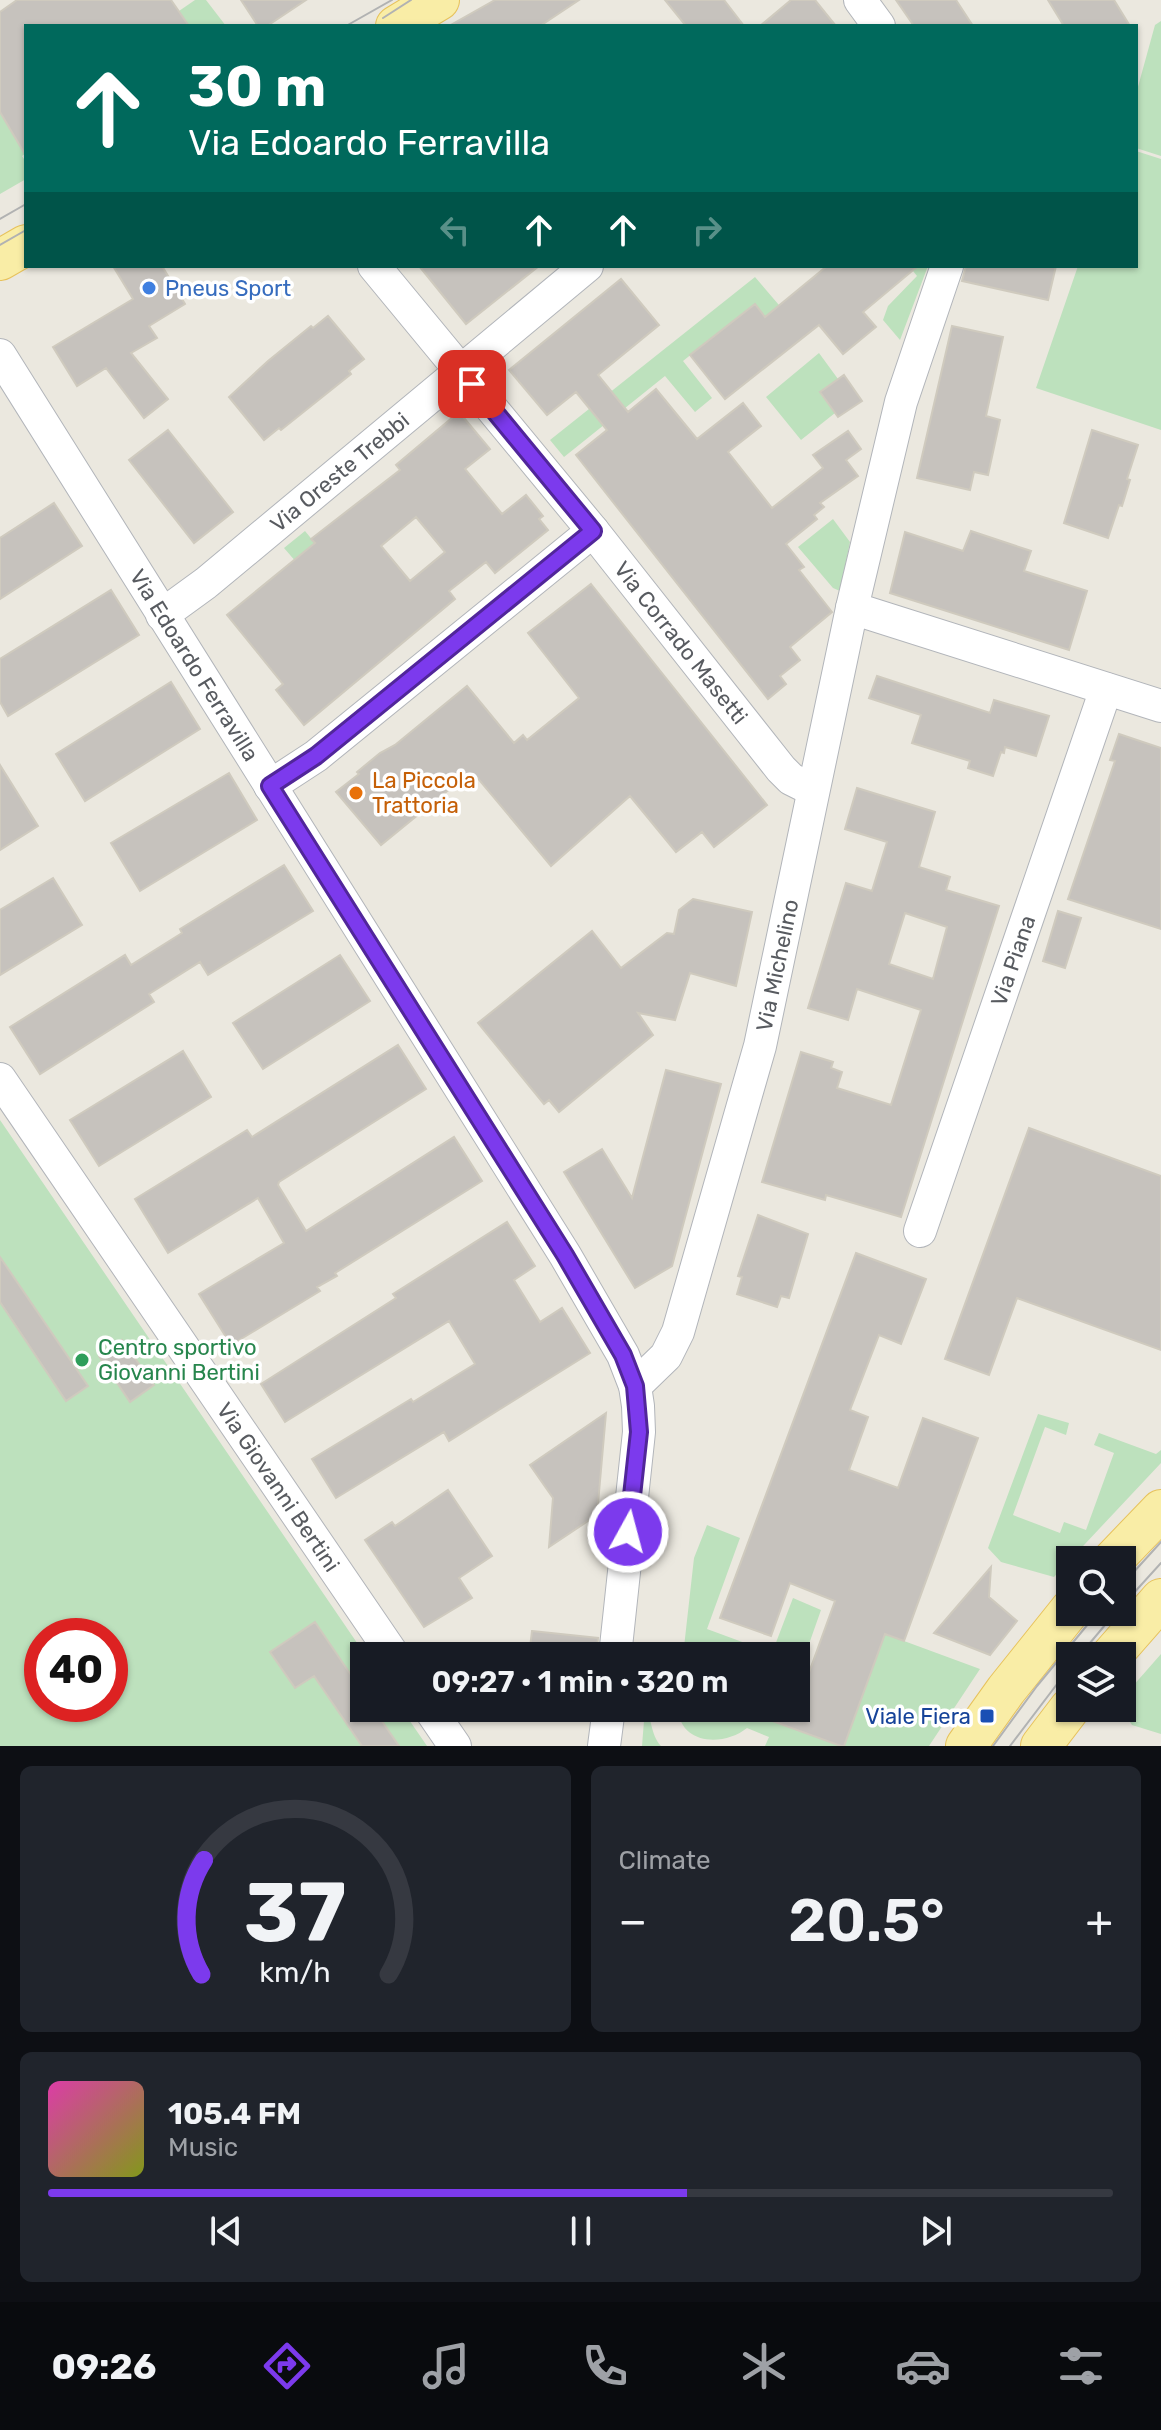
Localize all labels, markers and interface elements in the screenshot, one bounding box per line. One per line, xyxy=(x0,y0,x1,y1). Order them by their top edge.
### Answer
text: 30 m xyxy=(188,54,326,120)
icon: ahead xyxy=(56,56,160,160)
text: Via Edoardo Ferravilla xyxy=(188,121,550,164)
icon: left xyxy=(433,208,477,252)
icon: ahead xyxy=(517,208,561,252)
icon: ahead xyxy=(601,208,645,252)
icon: right xyxy=(685,208,729,252)
place label: Pneus Sport xyxy=(165,275,291,302)
marker: Pneus Sport xyxy=(140,279,158,297)
pin xyxy=(438,350,506,418)
icon: arrive xyxy=(450,362,494,406)
street label: Via Oreste Trebbi xyxy=(264,406,414,538)
street label: Via Corrado Masetti xyxy=(609,556,754,729)
street label: Via Edoardo Ferravilla xyxy=(124,564,265,766)
place label: La Piccola Trattoria xyxy=(372,767,476,819)
marker: La Piccola Trattoria xyxy=(347,784,365,802)
street label: Via Michelino xyxy=(750,897,804,1034)
street label: Via Piana xyxy=(985,911,1041,1009)
place label: Centro sportivo Giovanni Bertini xyxy=(98,1334,260,1386)
marker: Centro sportivo Giovanni Bertini xyxy=(73,1351,91,1369)
street label: Via Giovanni Bertini xyxy=(211,1397,346,1577)
position arrow xyxy=(586,1490,670,1574)
map controls xyxy=(1056,1546,1136,1722)
button: search xyxy=(1056,1546,1136,1626)
speed limit sign: 40 xyxy=(24,1618,128,1722)
button: layers xyxy=(1056,1642,1136,1722)
text: 09:27 · 1 min · 320 m xyxy=(431,1664,729,1700)
place label: Viale Fiera xyxy=(865,1703,971,1730)
marker: Viale Fiera xyxy=(978,1707,996,1725)
text: Climate xyxy=(619,1845,711,1876)
text: 37 xyxy=(244,1863,346,1962)
text: 20.5° xyxy=(788,1885,945,1956)
text: − xyxy=(619,1895,647,1947)
text: + xyxy=(1086,1895,1113,1947)
text: km/h xyxy=(260,1955,331,1989)
text: 105.4 FM xyxy=(168,2096,301,2132)
text: Music xyxy=(168,2132,238,2163)
icon: previous xyxy=(204,2209,248,2253)
icon: pause xyxy=(559,2209,603,2253)
icon: next xyxy=(914,2209,958,2253)
icon: directions xyxy=(259,2338,315,2394)
icon: music xyxy=(418,2338,474,2394)
icon: phone xyxy=(577,2338,633,2394)
icon: climate xyxy=(736,2338,792,2394)
icon: car xyxy=(895,2338,951,2394)
icon: filters xyxy=(1053,2338,1109,2394)
text: 09:26 xyxy=(51,2345,156,2388)

